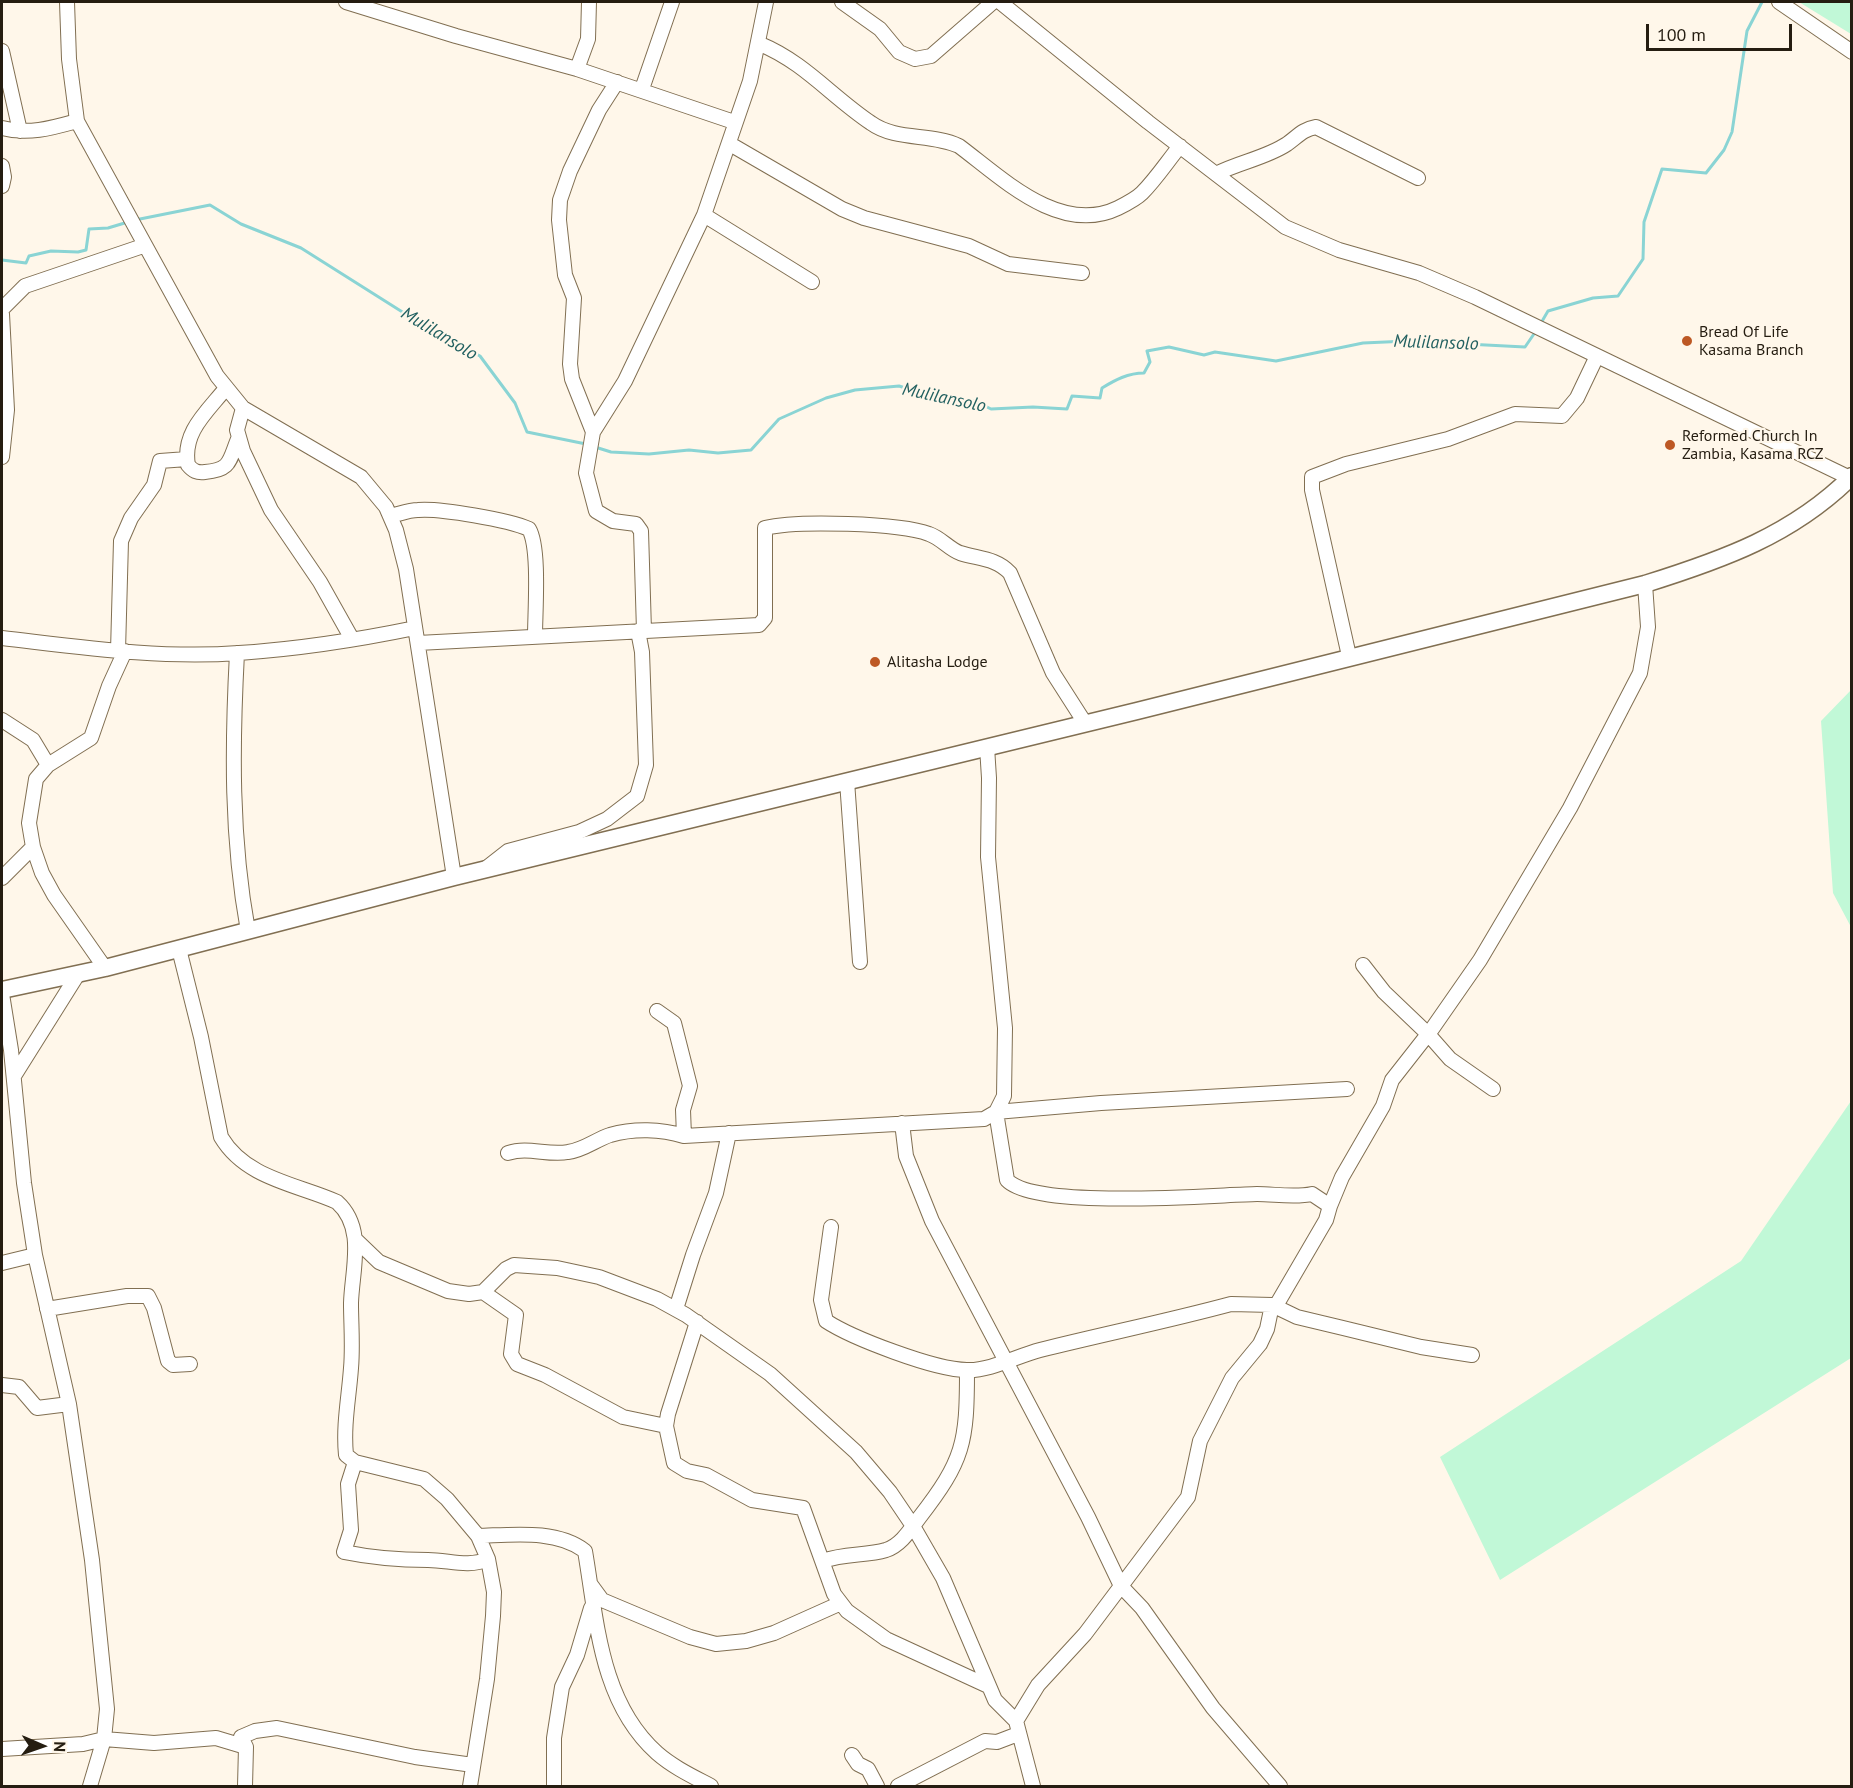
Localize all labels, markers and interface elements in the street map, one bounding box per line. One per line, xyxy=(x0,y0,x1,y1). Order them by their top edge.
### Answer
scale bar xyxy=(1649,12,1794,50)
text: 100 m xyxy=(1657,23,1706,46)
water label: Mulilansolo xyxy=(397,303,481,365)
place label: Bread Of Life Kasama Branch xyxy=(1699,322,1804,360)
water label: Mulilansolo xyxy=(1393,331,1479,355)
marker: Bread Of Life Kasama Branch xyxy=(1680,334,1694,348)
water label: Mulilansolo xyxy=(900,379,988,417)
place label: Reformed Church In Zambia, Kasama RCZ xyxy=(1682,426,1823,464)
marker: Reformed Church In Zambia, Kasama RCZ xyxy=(1663,438,1677,452)
place label: Alitasha Lodge xyxy=(887,652,988,672)
marker: Alitasha Lodge xyxy=(868,655,882,669)
north arrow xyxy=(12,1716,72,1776)
text: N xyxy=(50,1741,70,1752)

